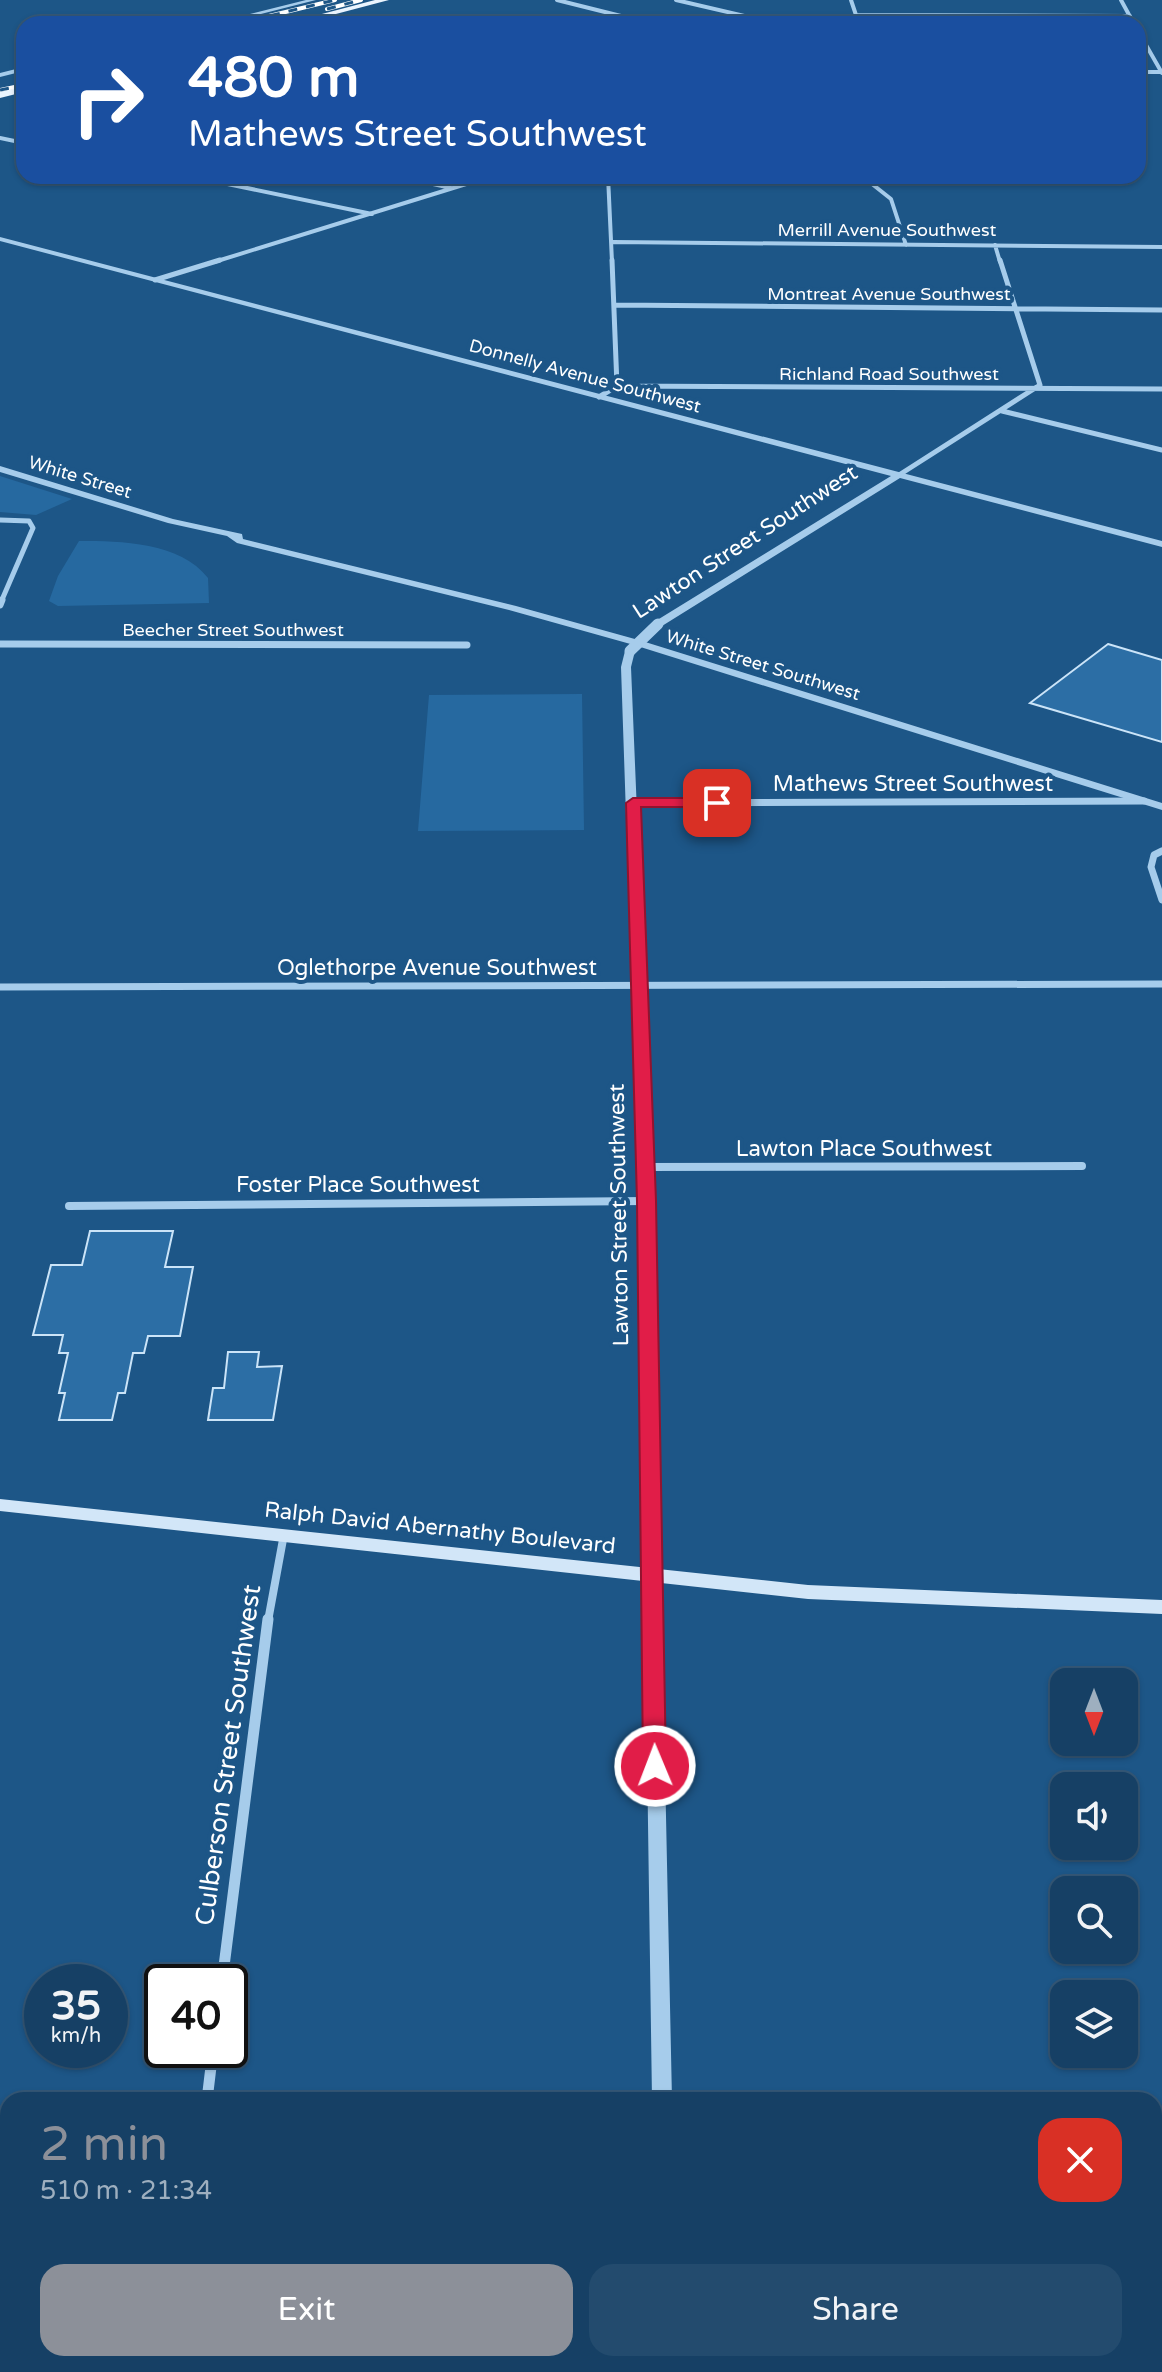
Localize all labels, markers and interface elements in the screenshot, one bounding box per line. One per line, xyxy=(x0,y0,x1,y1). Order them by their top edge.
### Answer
text: 480 m xyxy=(188,45,359,112)
icon: right xyxy=(56,48,160,152)
text: Mathews Street Southwest xyxy=(188,113,647,156)
street label: Merrill Avenue Southwest xyxy=(778,219,997,241)
street label: Montreat Avenue Southwest xyxy=(767,283,1011,305)
street label: Donnelly Avenue Southwest xyxy=(467,334,703,418)
street label: Richland Road Southwest xyxy=(779,363,999,385)
street label: White Street xyxy=(26,451,134,503)
street label: Lawton Street Southwest xyxy=(628,460,862,624)
street label: Beecher Street Southwest xyxy=(122,619,344,641)
street label: White Street Southwest xyxy=(663,625,863,705)
pin xyxy=(683,769,751,837)
street label: Mathews Street Southwest xyxy=(773,771,1053,797)
icon: arrive xyxy=(695,781,739,825)
street label: Oglethorpe Avenue Southwest xyxy=(277,955,597,981)
street label: Lawton Street Southwest xyxy=(604,1083,634,1347)
street label: Lawton Place Southwest xyxy=(736,1136,992,1162)
street label: Foster Place Southwest xyxy=(236,1172,480,1198)
street label: Ralph David Abernathy Boulevard xyxy=(263,1497,617,1559)
street label: Culberson Street Southwest xyxy=(189,1583,267,1927)
north arrow xyxy=(1050,1668,1138,1756)
map controls xyxy=(1050,1668,1138,2068)
position arrow xyxy=(613,1724,697,1808)
button: sound xyxy=(1050,1772,1138,1860)
button: search xyxy=(1050,1876,1138,1964)
speed limit sign: 40 xyxy=(144,1964,248,2068)
button: layers xyxy=(1050,1980,1138,2068)
text: 35 xyxy=(51,1982,101,2030)
text: km/h xyxy=(51,2024,101,2048)
text: 2 min xyxy=(40,2116,168,2174)
button: close xyxy=(1038,2118,1122,2202)
text: 510 m · 21:34 xyxy=(40,2175,212,2206)
button: Exit xyxy=(40,2264,573,2356)
button: Share xyxy=(589,2264,1122,2356)

